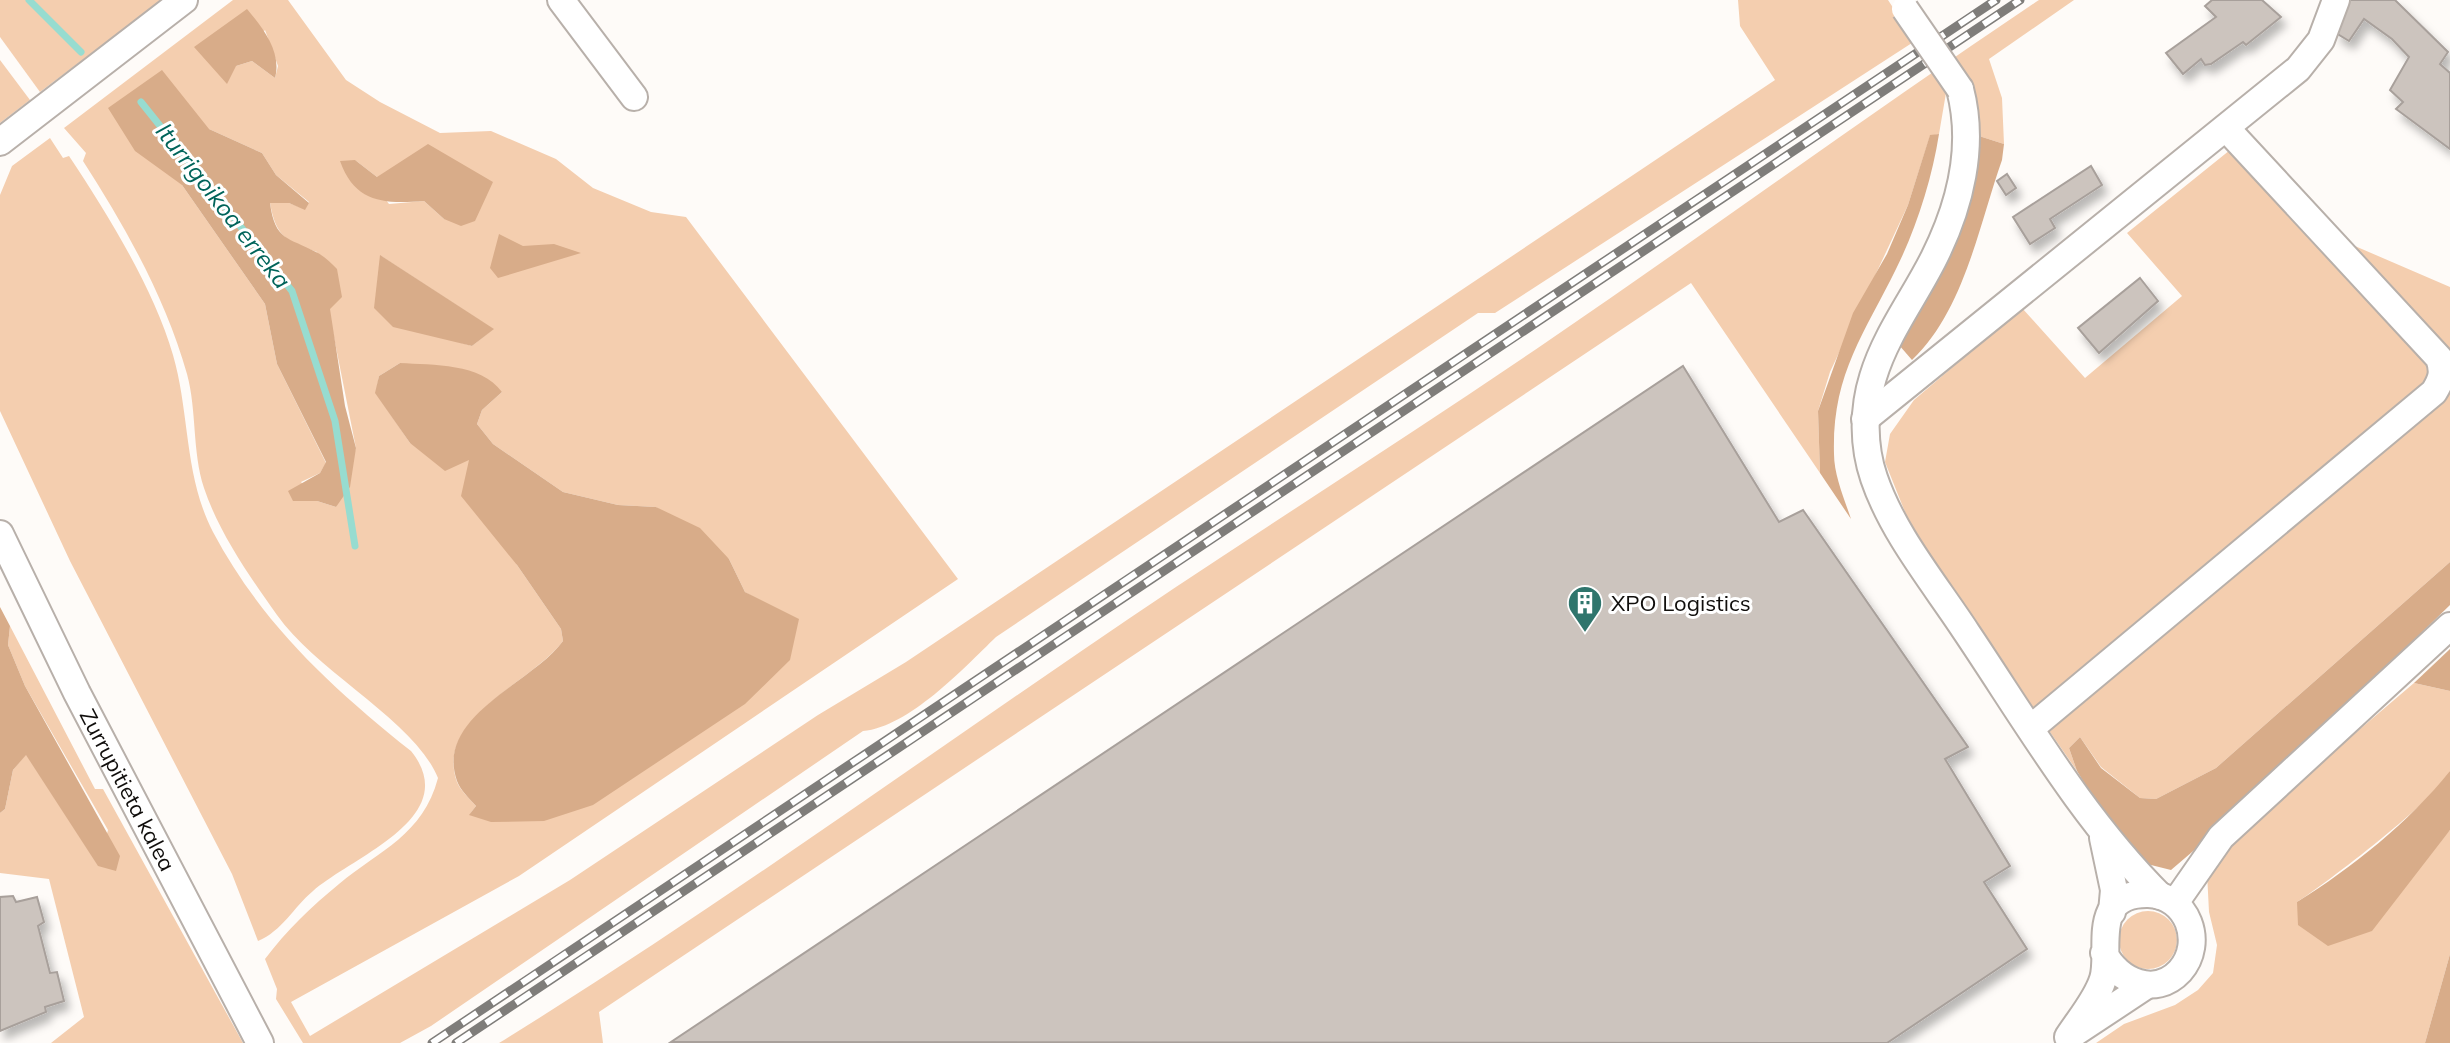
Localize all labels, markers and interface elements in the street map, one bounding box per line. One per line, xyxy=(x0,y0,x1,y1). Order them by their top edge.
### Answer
water label: Iturrigoikoa erreka xyxy=(150,117,298,294)
building icon: XPO Logistics xyxy=(1566,584,1604,634)
place label: XPO Logistics xyxy=(1611,589,1751,617)
street label: Zurrupitieta kalea xyxy=(74,704,182,876)

